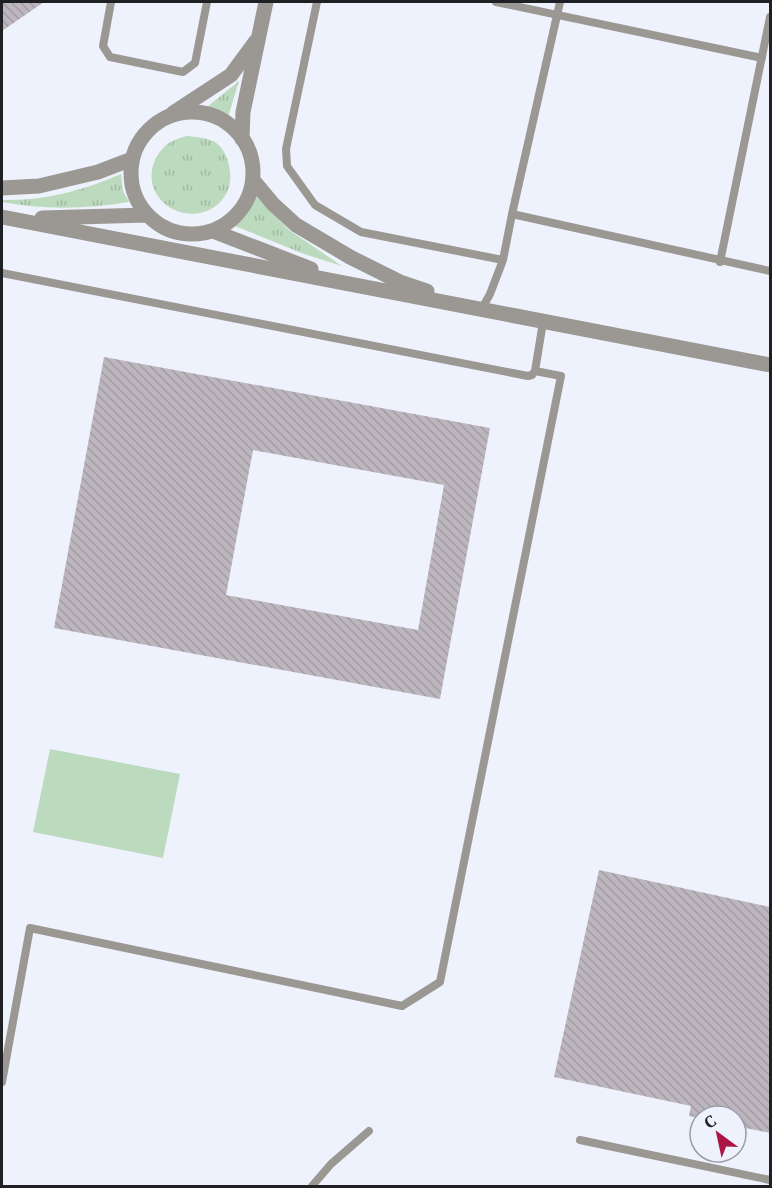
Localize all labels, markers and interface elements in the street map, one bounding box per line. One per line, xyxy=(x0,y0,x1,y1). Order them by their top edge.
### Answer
north arrow xyxy=(688,1104,748,1164)
text: С xyxy=(699,1109,720,1133)

